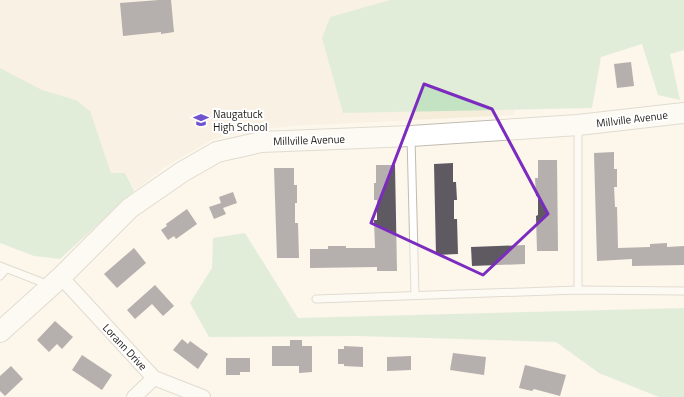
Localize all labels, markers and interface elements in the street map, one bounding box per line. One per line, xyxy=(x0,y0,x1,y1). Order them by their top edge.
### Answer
place label: Naugatuck High School xyxy=(213,106,268,135)
street label: Millville Avenue xyxy=(595,107,669,131)
school or university icon: Naugatuck High School xyxy=(192,111,210,129)
street label: Millville Avenue xyxy=(273,131,346,149)
street label: Lorann Drive xyxy=(99,320,151,374)

